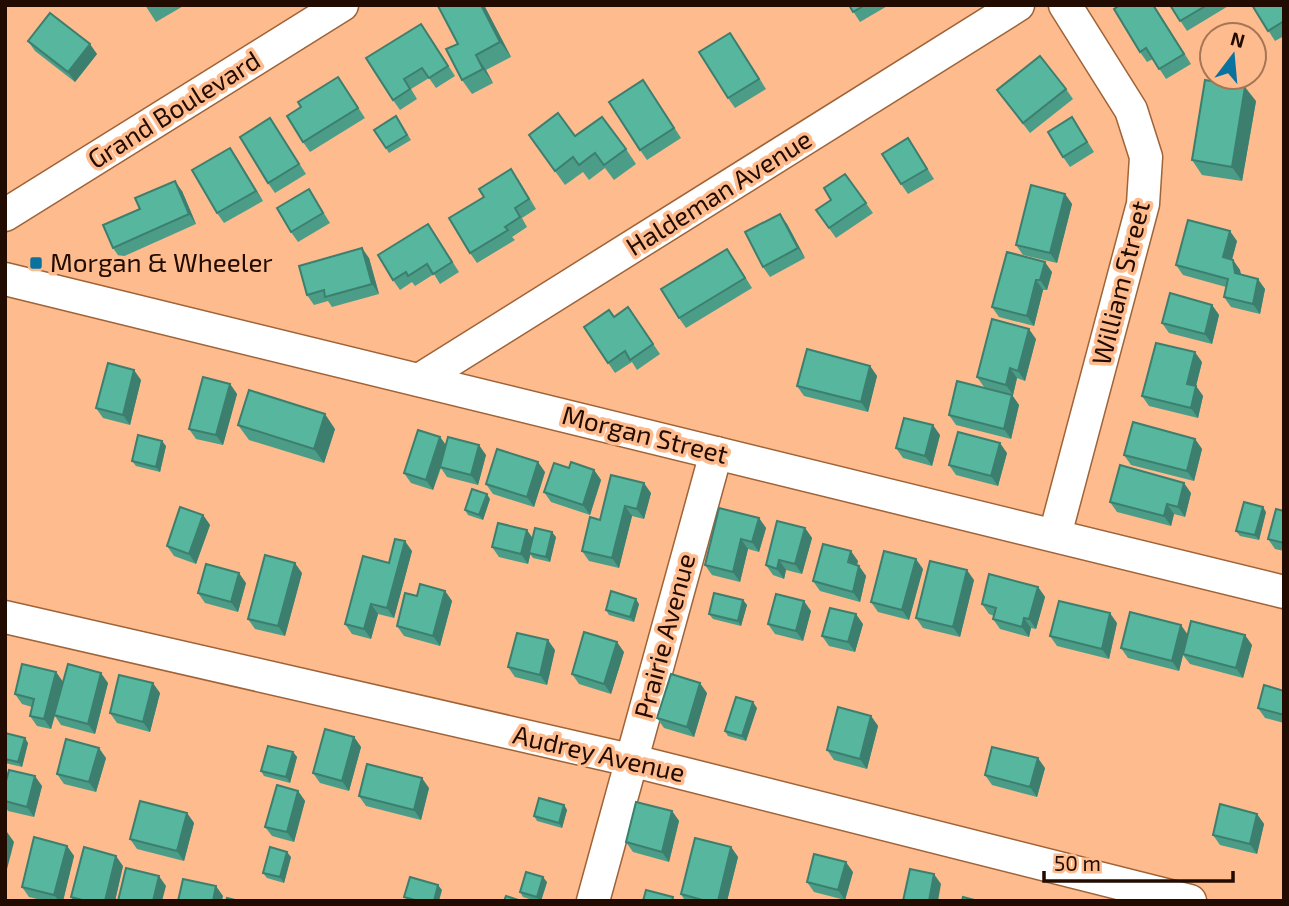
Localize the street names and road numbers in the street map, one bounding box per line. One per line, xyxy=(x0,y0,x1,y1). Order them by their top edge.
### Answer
street label: Grand Boulevard xyxy=(81,43,265,174)
street label: Haldeman Avenue xyxy=(620,122,817,261)
street label: William Street xyxy=(1084,197,1155,368)
street label: Morgan Street xyxy=(559,398,732,469)
street label: Prairie Avenue xyxy=(627,550,700,722)
street label: Audrey Avenue xyxy=(510,718,688,787)

